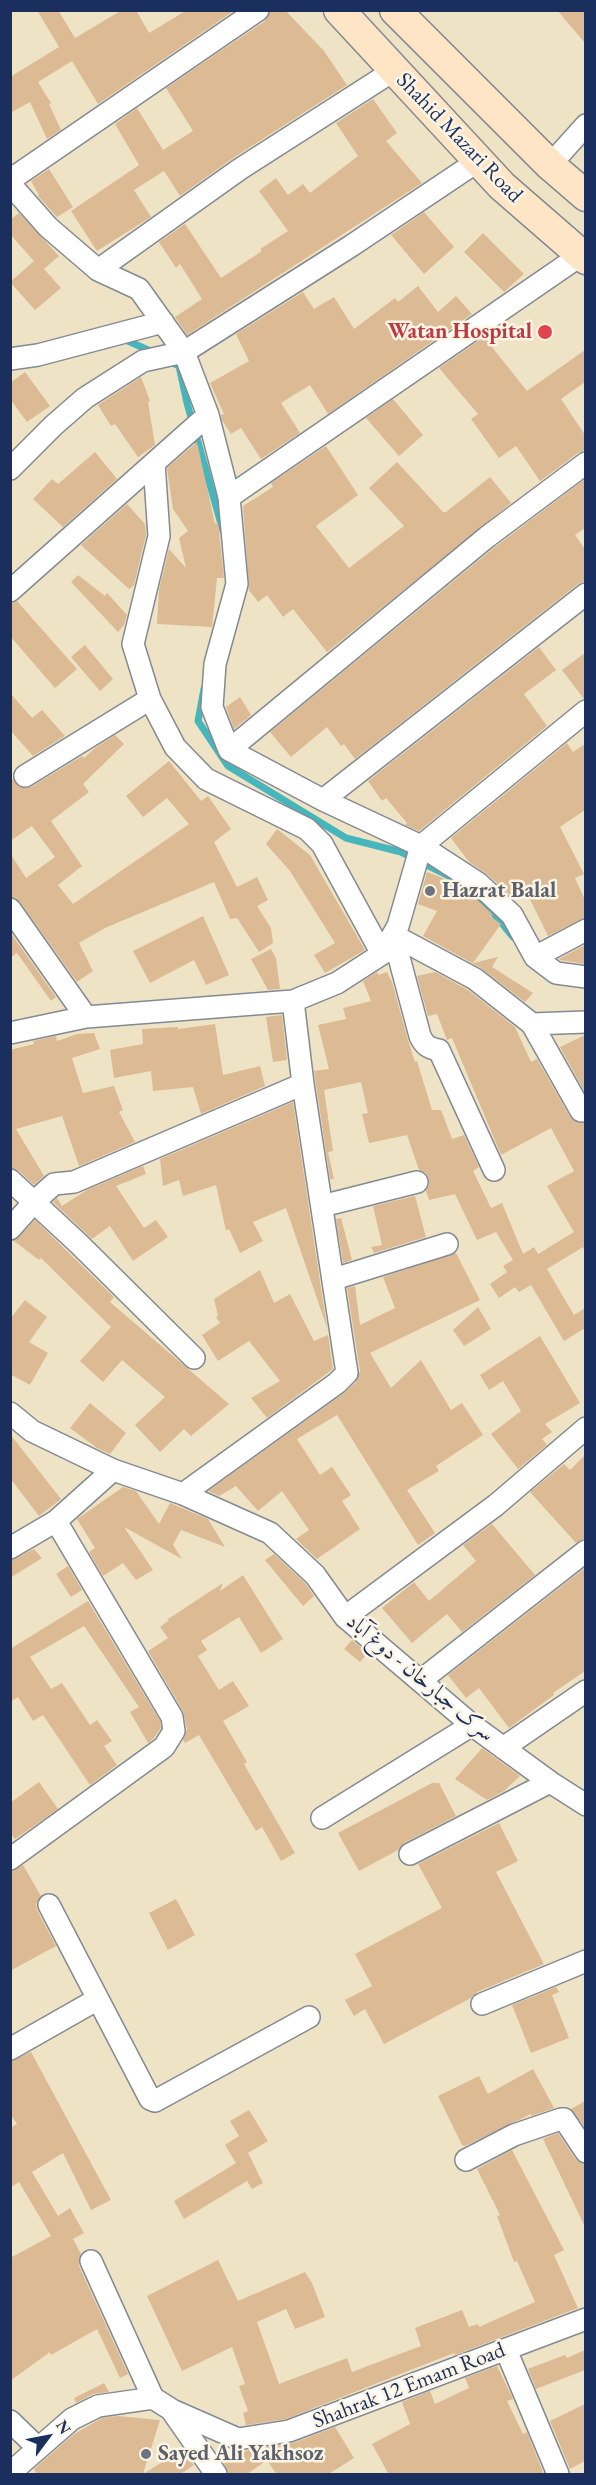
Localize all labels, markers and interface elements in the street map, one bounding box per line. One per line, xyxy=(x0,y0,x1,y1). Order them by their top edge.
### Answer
street label: Shahid Mazari Road xyxy=(390,67,528,209)
place label: Watan Hospital xyxy=(387,319,532,345)
marker: Watan Hospital xyxy=(536,323,554,341)
place label: Hazrat Balal xyxy=(442,878,556,904)
marker: Hazrat Balal xyxy=(423,884,437,898)
street label: سرک جبارخان - دوغ آباد xyxy=(340,1608,500,1748)
street label: Shahrak 12 Emam Road xyxy=(309,2337,509,2435)
north arrow xyxy=(18,2407,78,2467)
text: N xyxy=(51,2416,76,2438)
place label: Sayed Ali Yakhsoz xyxy=(158,2441,323,2467)
marker: Sayed Ali Yakhsoz xyxy=(139,2447,153,2461)

